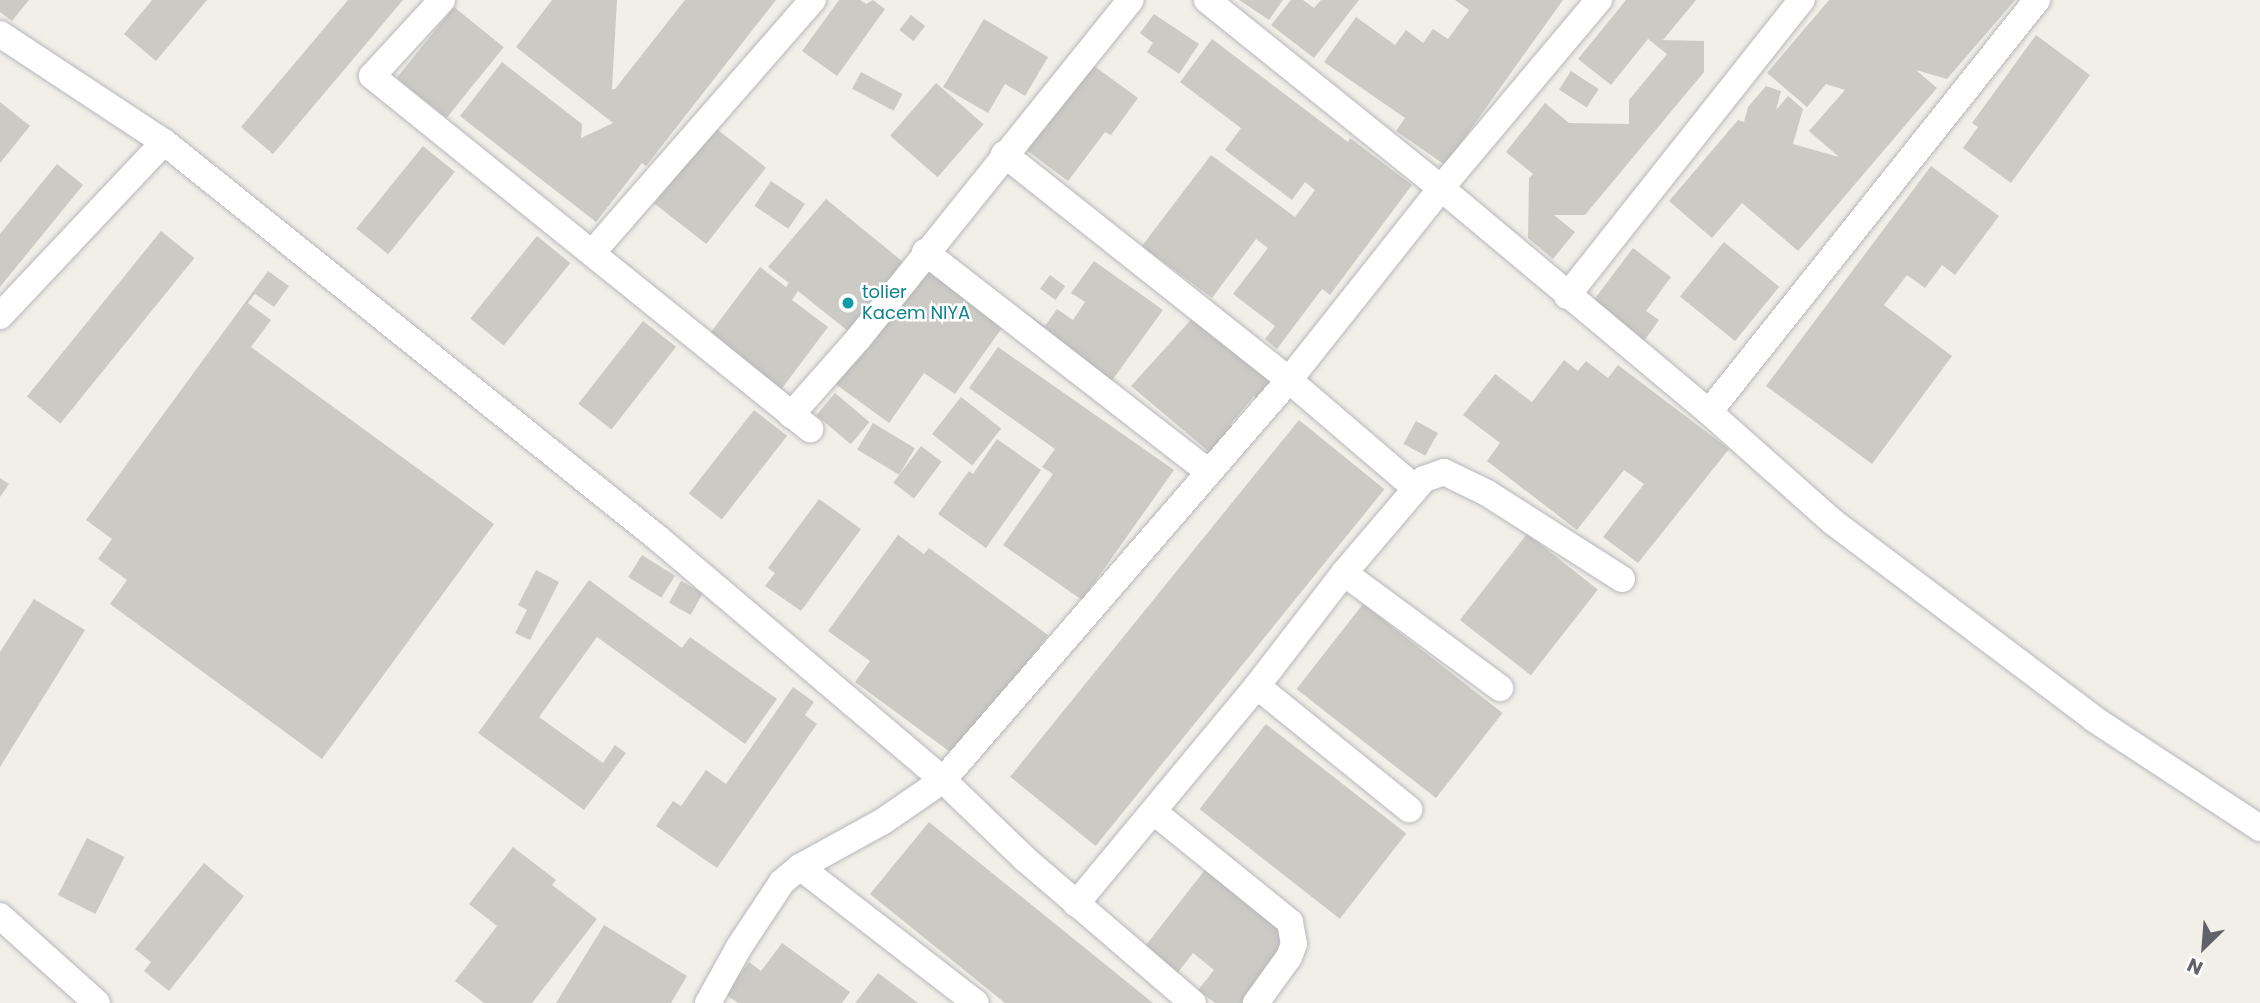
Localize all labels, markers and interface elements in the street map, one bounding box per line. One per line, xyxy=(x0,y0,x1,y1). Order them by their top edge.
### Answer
place label: tolier Kacem NIYA xyxy=(862,282,970,324)
marker: tolier Kacem NIYA xyxy=(840,295,856,311)
north arrow xyxy=(2169,912,2239,982)
text: N xyxy=(2183,951,2207,982)

